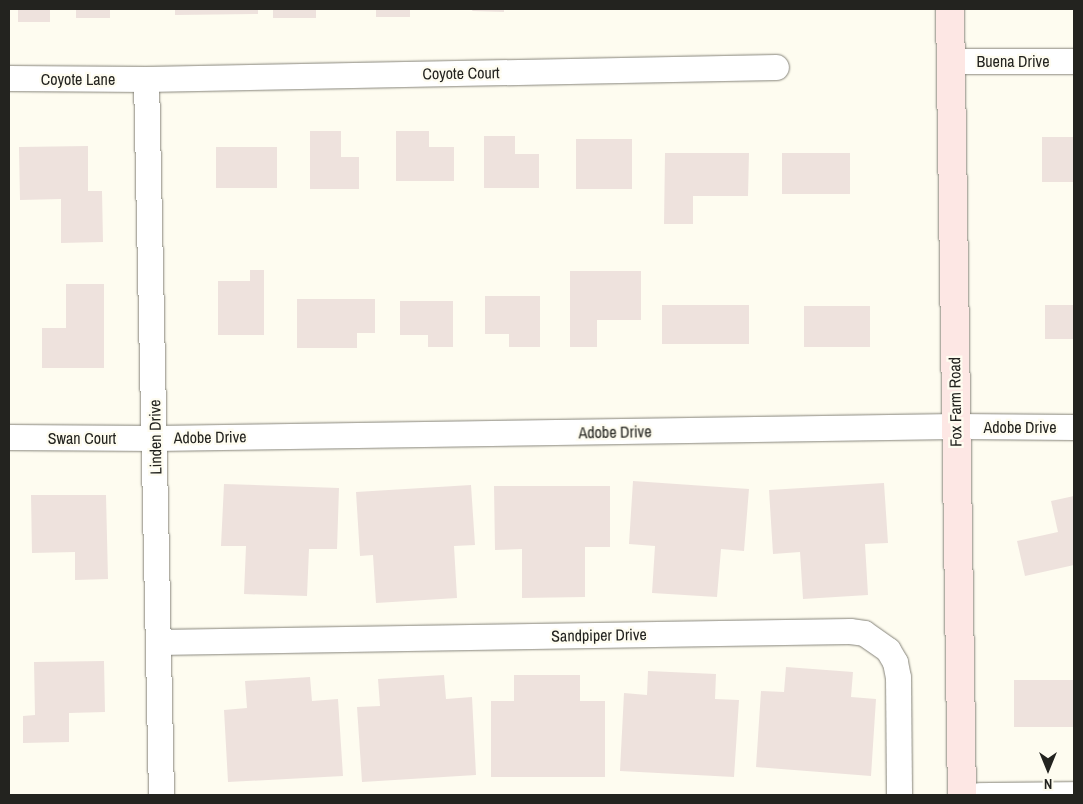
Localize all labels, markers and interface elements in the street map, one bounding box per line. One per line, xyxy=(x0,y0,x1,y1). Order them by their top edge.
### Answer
street label: Buena Drive xyxy=(977,51,1049,71)
street label: Coyote Court xyxy=(422,63,500,83)
street label: Coyote Lane xyxy=(41,69,115,89)
street label: Fox Farm Road xyxy=(945,357,965,447)
street label: Linden Drive xyxy=(145,399,165,475)
street label: Adobe Drive xyxy=(984,417,1056,437)
street label: Adobe Drive xyxy=(578,422,652,442)
street label: Adobe Drive xyxy=(173,427,247,447)
street label: Swan Court xyxy=(48,428,116,448)
street label: Sandpiper Drive xyxy=(551,625,647,645)
north arrow xyxy=(1023,744,1073,794)
text: N xyxy=(1044,775,1052,793)

